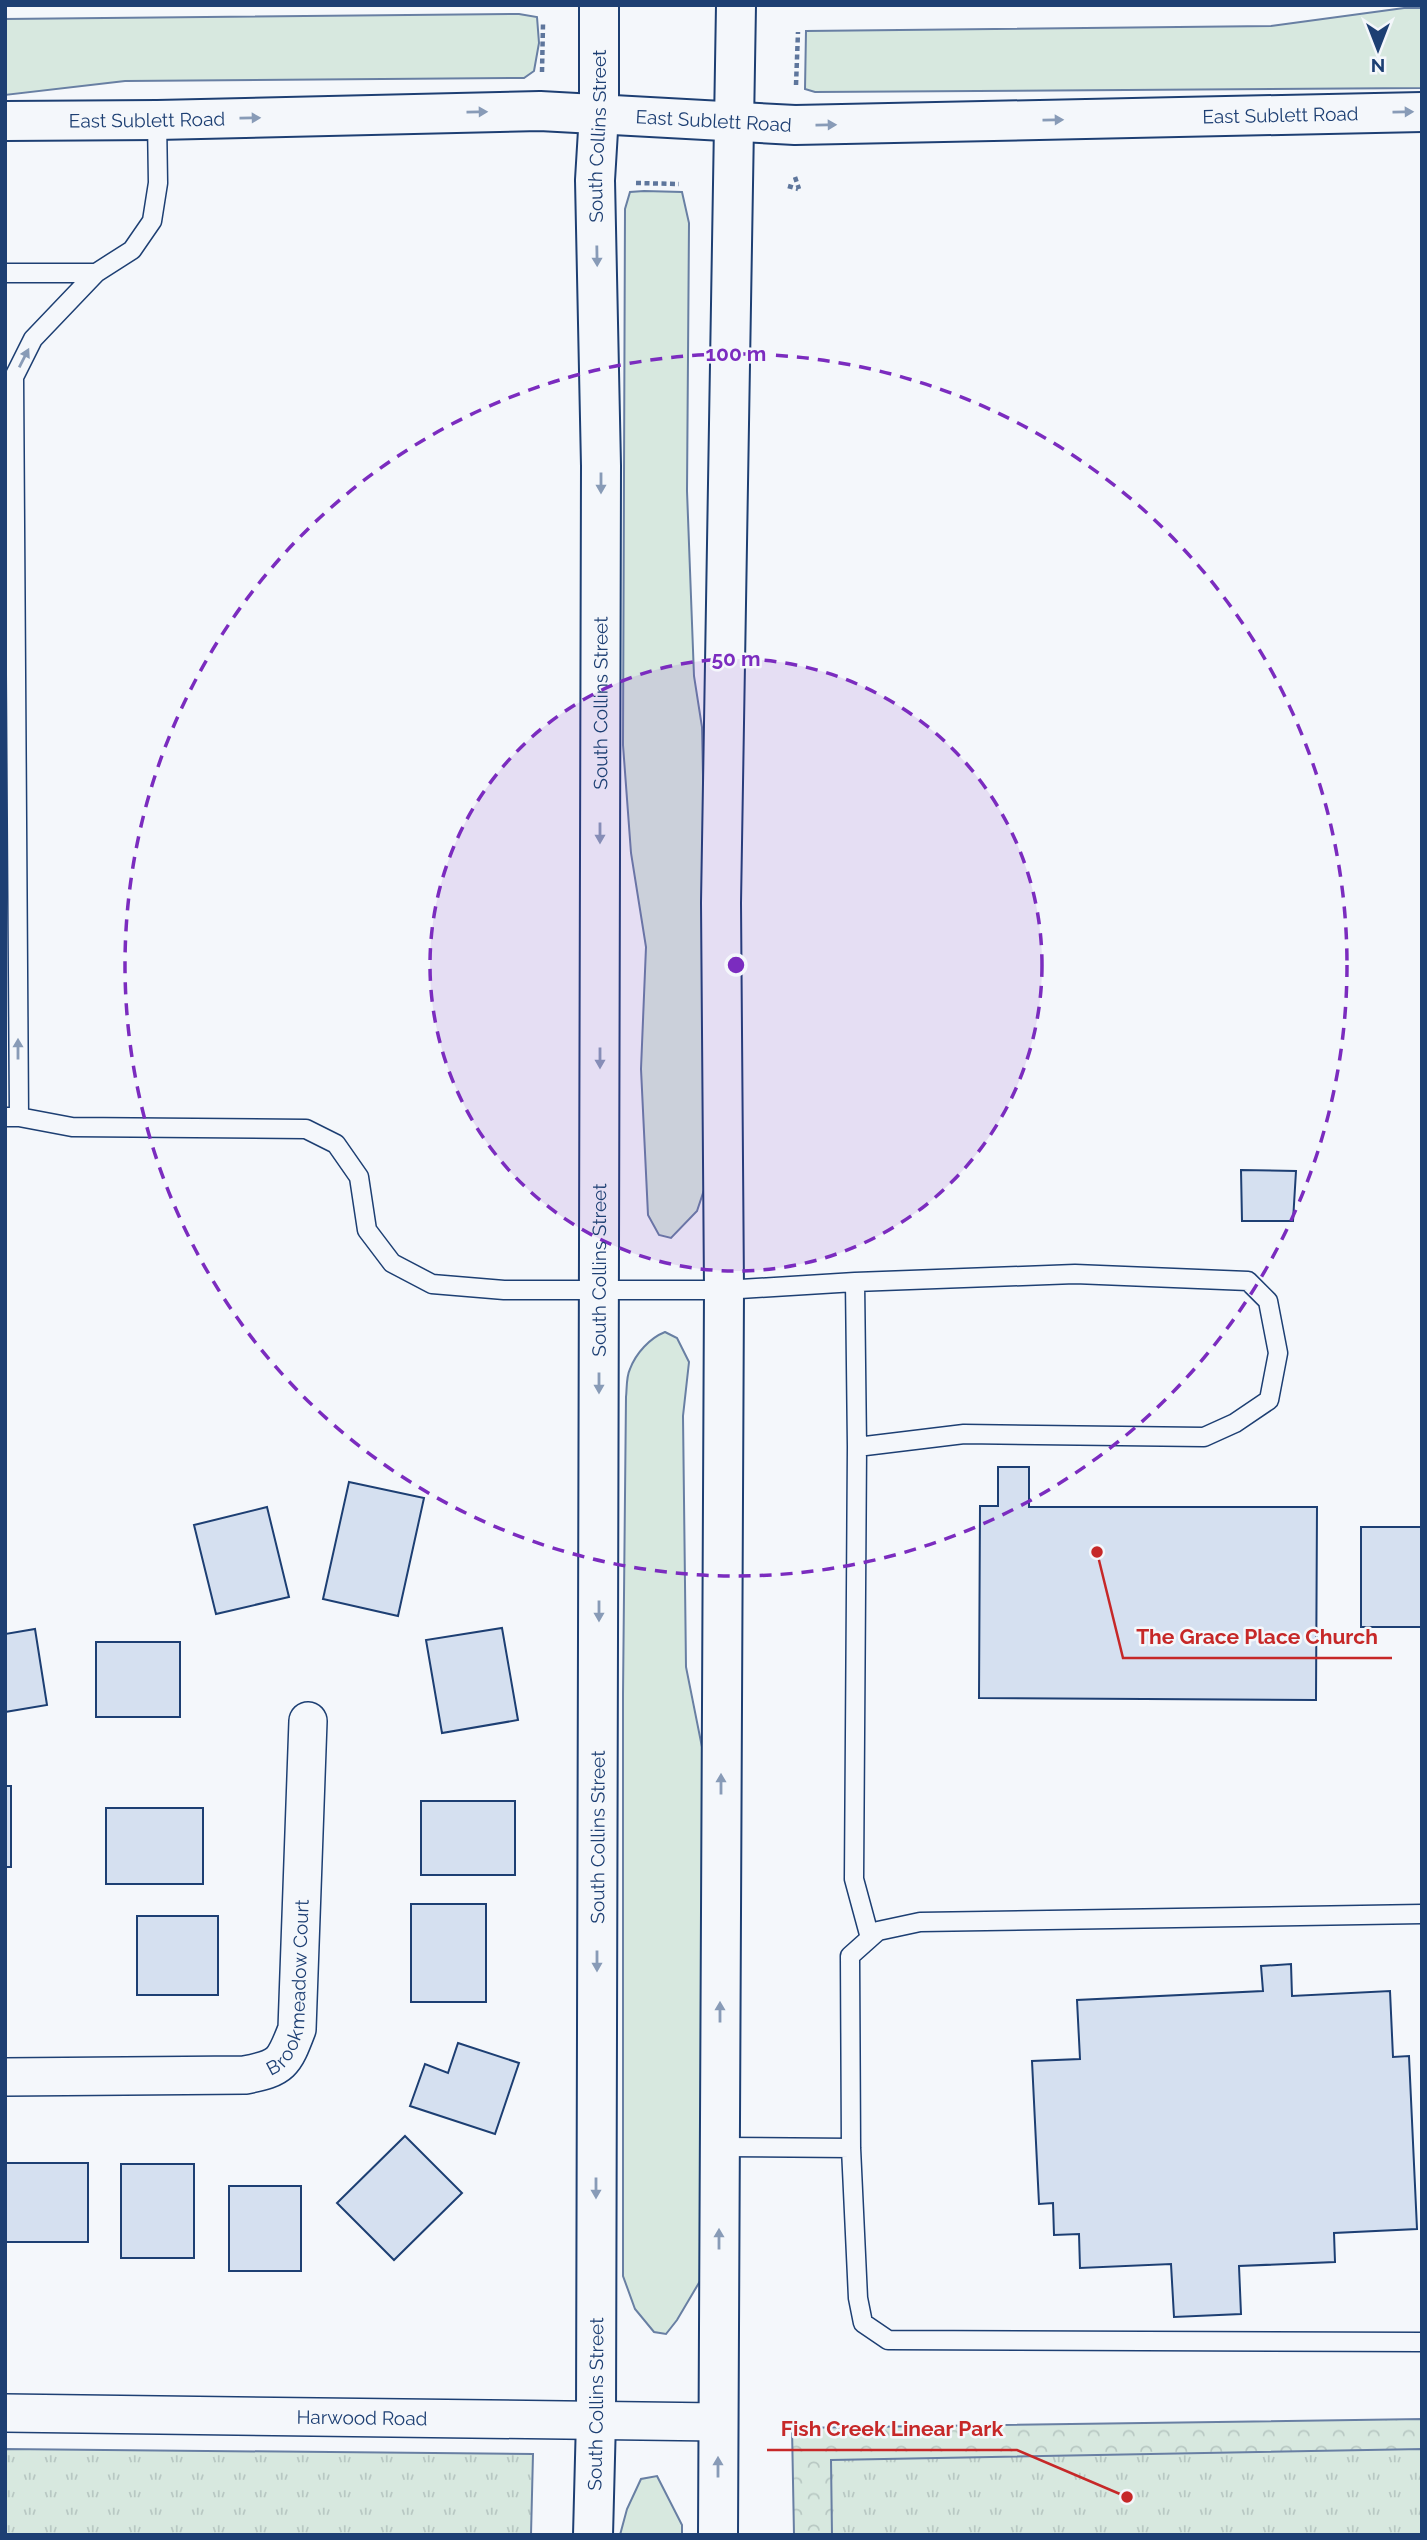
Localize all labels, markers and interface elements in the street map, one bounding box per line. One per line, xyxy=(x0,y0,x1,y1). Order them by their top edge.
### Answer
north arrow xyxy=(1343,14,1413,84)
street label: South Collins Street xyxy=(584,49,610,223)
text: N xyxy=(1371,55,1385,77)
street label: East Sublett Road xyxy=(1202,102,1359,128)
street label: East Sublett Road xyxy=(635,105,792,136)
one-way arrow xyxy=(1393,106,1415,118)
street label: East Sublett Road xyxy=(69,107,225,132)
one-way arrow xyxy=(466,107,488,118)
one-way arrow xyxy=(239,112,261,123)
one-way arrow xyxy=(1043,114,1065,125)
one-way arrow xyxy=(815,119,837,130)
one-way arrow xyxy=(591,245,602,267)
text: 100 m xyxy=(706,341,766,366)
one-way arrow xyxy=(18,348,29,368)
one-way arrow xyxy=(595,473,607,495)
street label: South Collins Street xyxy=(589,616,612,790)
text: 50 m xyxy=(711,646,761,671)
one-way arrow xyxy=(594,823,606,845)
centre of rings xyxy=(724,953,748,977)
one-way arrow xyxy=(12,1037,24,1059)
one-way arrow xyxy=(594,1047,606,1069)
street label: South Collins Street xyxy=(588,1183,610,1357)
one-way arrow xyxy=(593,1372,605,1394)
one-way arrow xyxy=(593,1600,604,1622)
callout: The Grace Place Church xyxy=(1123,1616,1392,1658)
text: The Grace Place Church xyxy=(1136,1624,1378,1649)
street label: South Collins Street xyxy=(586,1750,609,1924)
one-way arrow xyxy=(715,1773,727,1795)
street label: Brookmeadow Court xyxy=(262,1898,313,2080)
one-way arrow xyxy=(591,1950,603,1972)
one-way arrow xyxy=(714,2000,726,2022)
one-way arrow xyxy=(591,2177,602,2199)
one-way arrow xyxy=(713,2228,725,2250)
street label: South Collins Street xyxy=(583,2317,607,2491)
street label: Harwood Road xyxy=(296,2406,428,2429)
callout: Fish Creek Linear Park xyxy=(767,2408,1017,2450)
text: Fish Creek Linear Park xyxy=(781,2416,1003,2441)
one-way arrow xyxy=(712,2455,724,2477)

